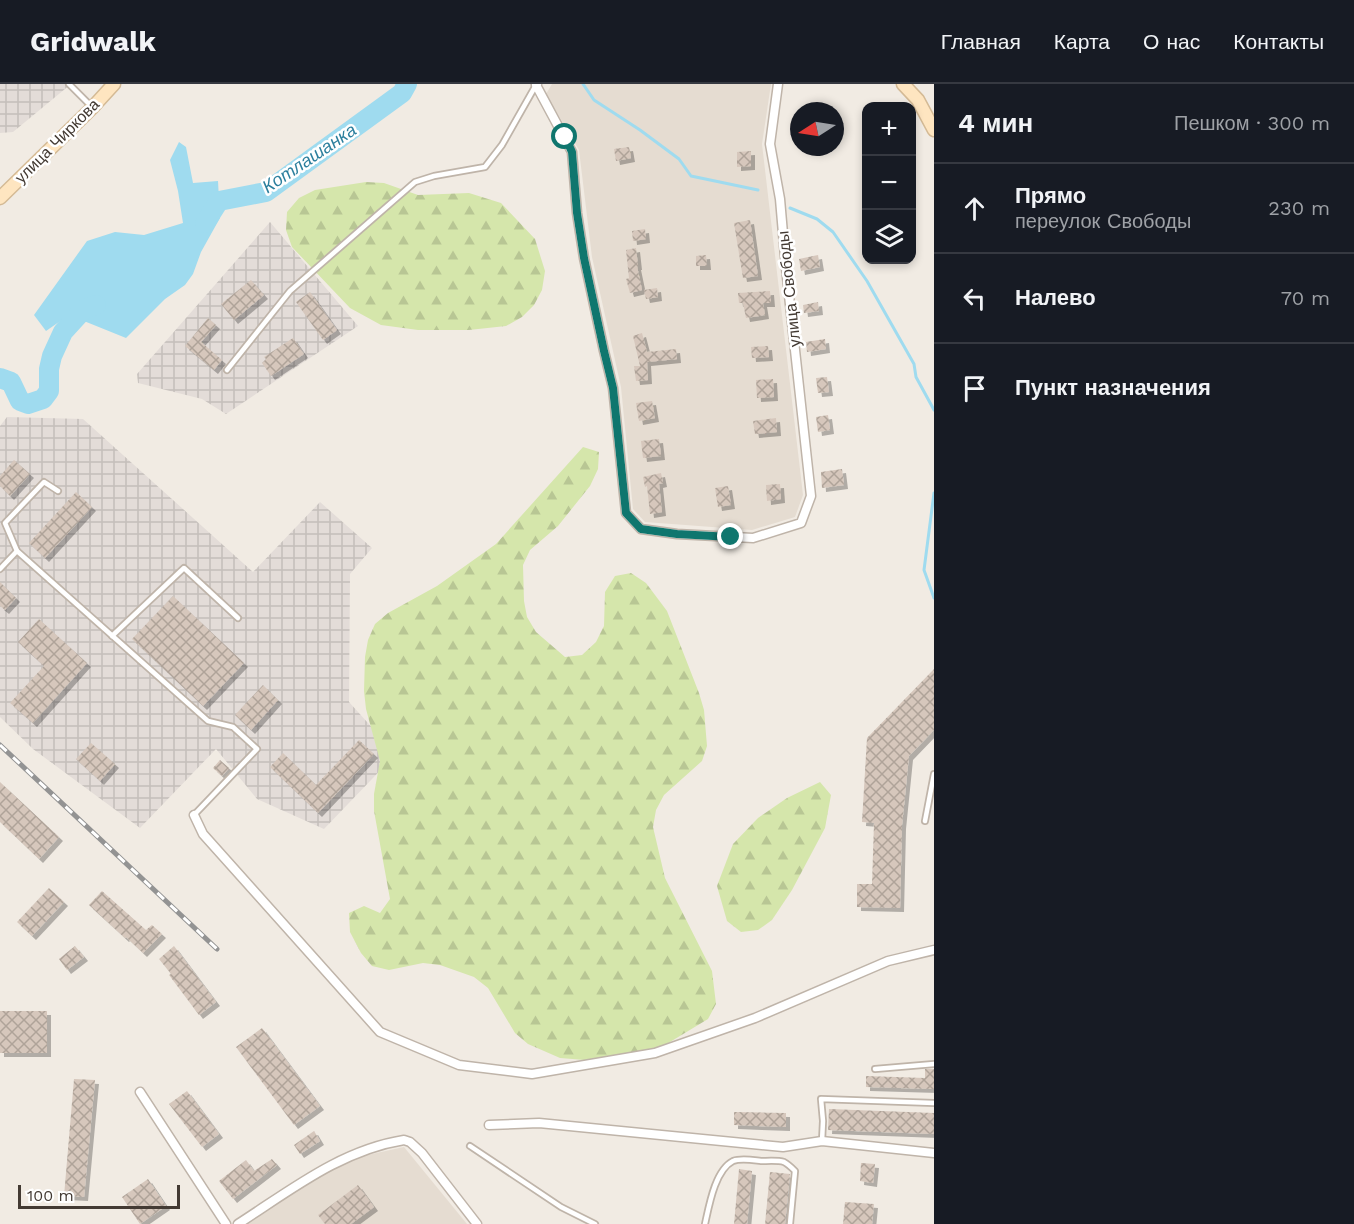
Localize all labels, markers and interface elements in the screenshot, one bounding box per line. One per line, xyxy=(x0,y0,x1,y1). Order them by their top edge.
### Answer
text: Gridwalk xyxy=(30,25,156,58)
text: Главная xyxy=(941,29,1021,54)
text: Карта xyxy=(1054,29,1110,54)
text: О нас xyxy=(1143,29,1200,54)
text: Контакты xyxy=(1233,29,1324,54)
street label: улица Чиркова xyxy=(11,95,103,187)
north arrow xyxy=(790,102,844,156)
map controls xyxy=(862,102,916,264)
button: + xyxy=(862,102,916,156)
text: 4 мин xyxy=(958,108,1033,138)
text: Пешком · 300 m xyxy=(1174,111,1330,135)
water label: Котлашанка xyxy=(258,119,360,197)
route start xyxy=(551,123,577,149)
button: − xyxy=(862,156,916,210)
text: Прямо xyxy=(1015,183,1086,208)
icon: ahead xyxy=(958,192,991,225)
text: 230 m xyxy=(1268,196,1330,220)
text: переулок Свободы xyxy=(1015,209,1191,233)
button: layers xyxy=(862,210,916,264)
street label: улица Свободы xyxy=(773,230,805,348)
icon: left xyxy=(958,282,991,315)
text: Налево xyxy=(1015,285,1096,310)
text: 70 m xyxy=(1281,286,1330,310)
icon: arrive xyxy=(958,372,991,405)
text: Пункт назначения xyxy=(1015,375,1211,400)
route end xyxy=(717,523,743,549)
scale bar xyxy=(18,1182,180,1210)
text: 100 m xyxy=(27,1186,74,1205)

